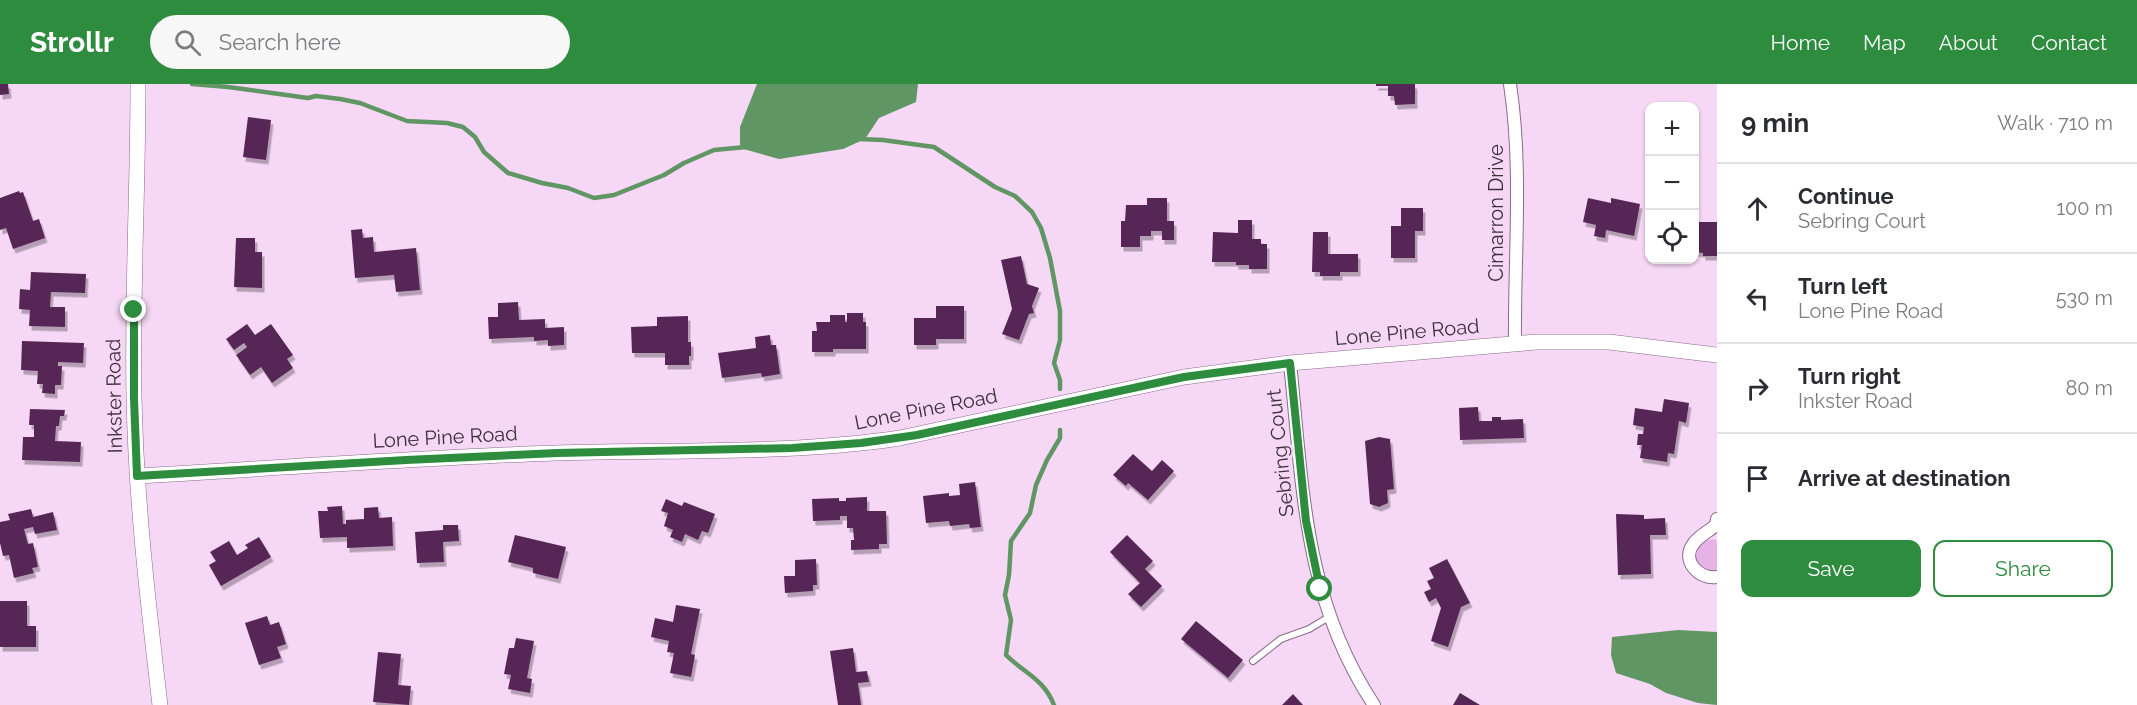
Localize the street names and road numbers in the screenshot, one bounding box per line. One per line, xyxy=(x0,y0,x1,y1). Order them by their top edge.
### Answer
street label: Cimarron Drive xyxy=(1484,144,1508,282)
street label: Lone Pine Road xyxy=(1334,314,1480,350)
street label: Inkster Road xyxy=(101,338,127,454)
street label: Lone Pine Road xyxy=(852,383,1000,435)
street label: Sebring Court xyxy=(1261,388,1299,518)
street label: Lone Pine Road xyxy=(372,421,518,453)

